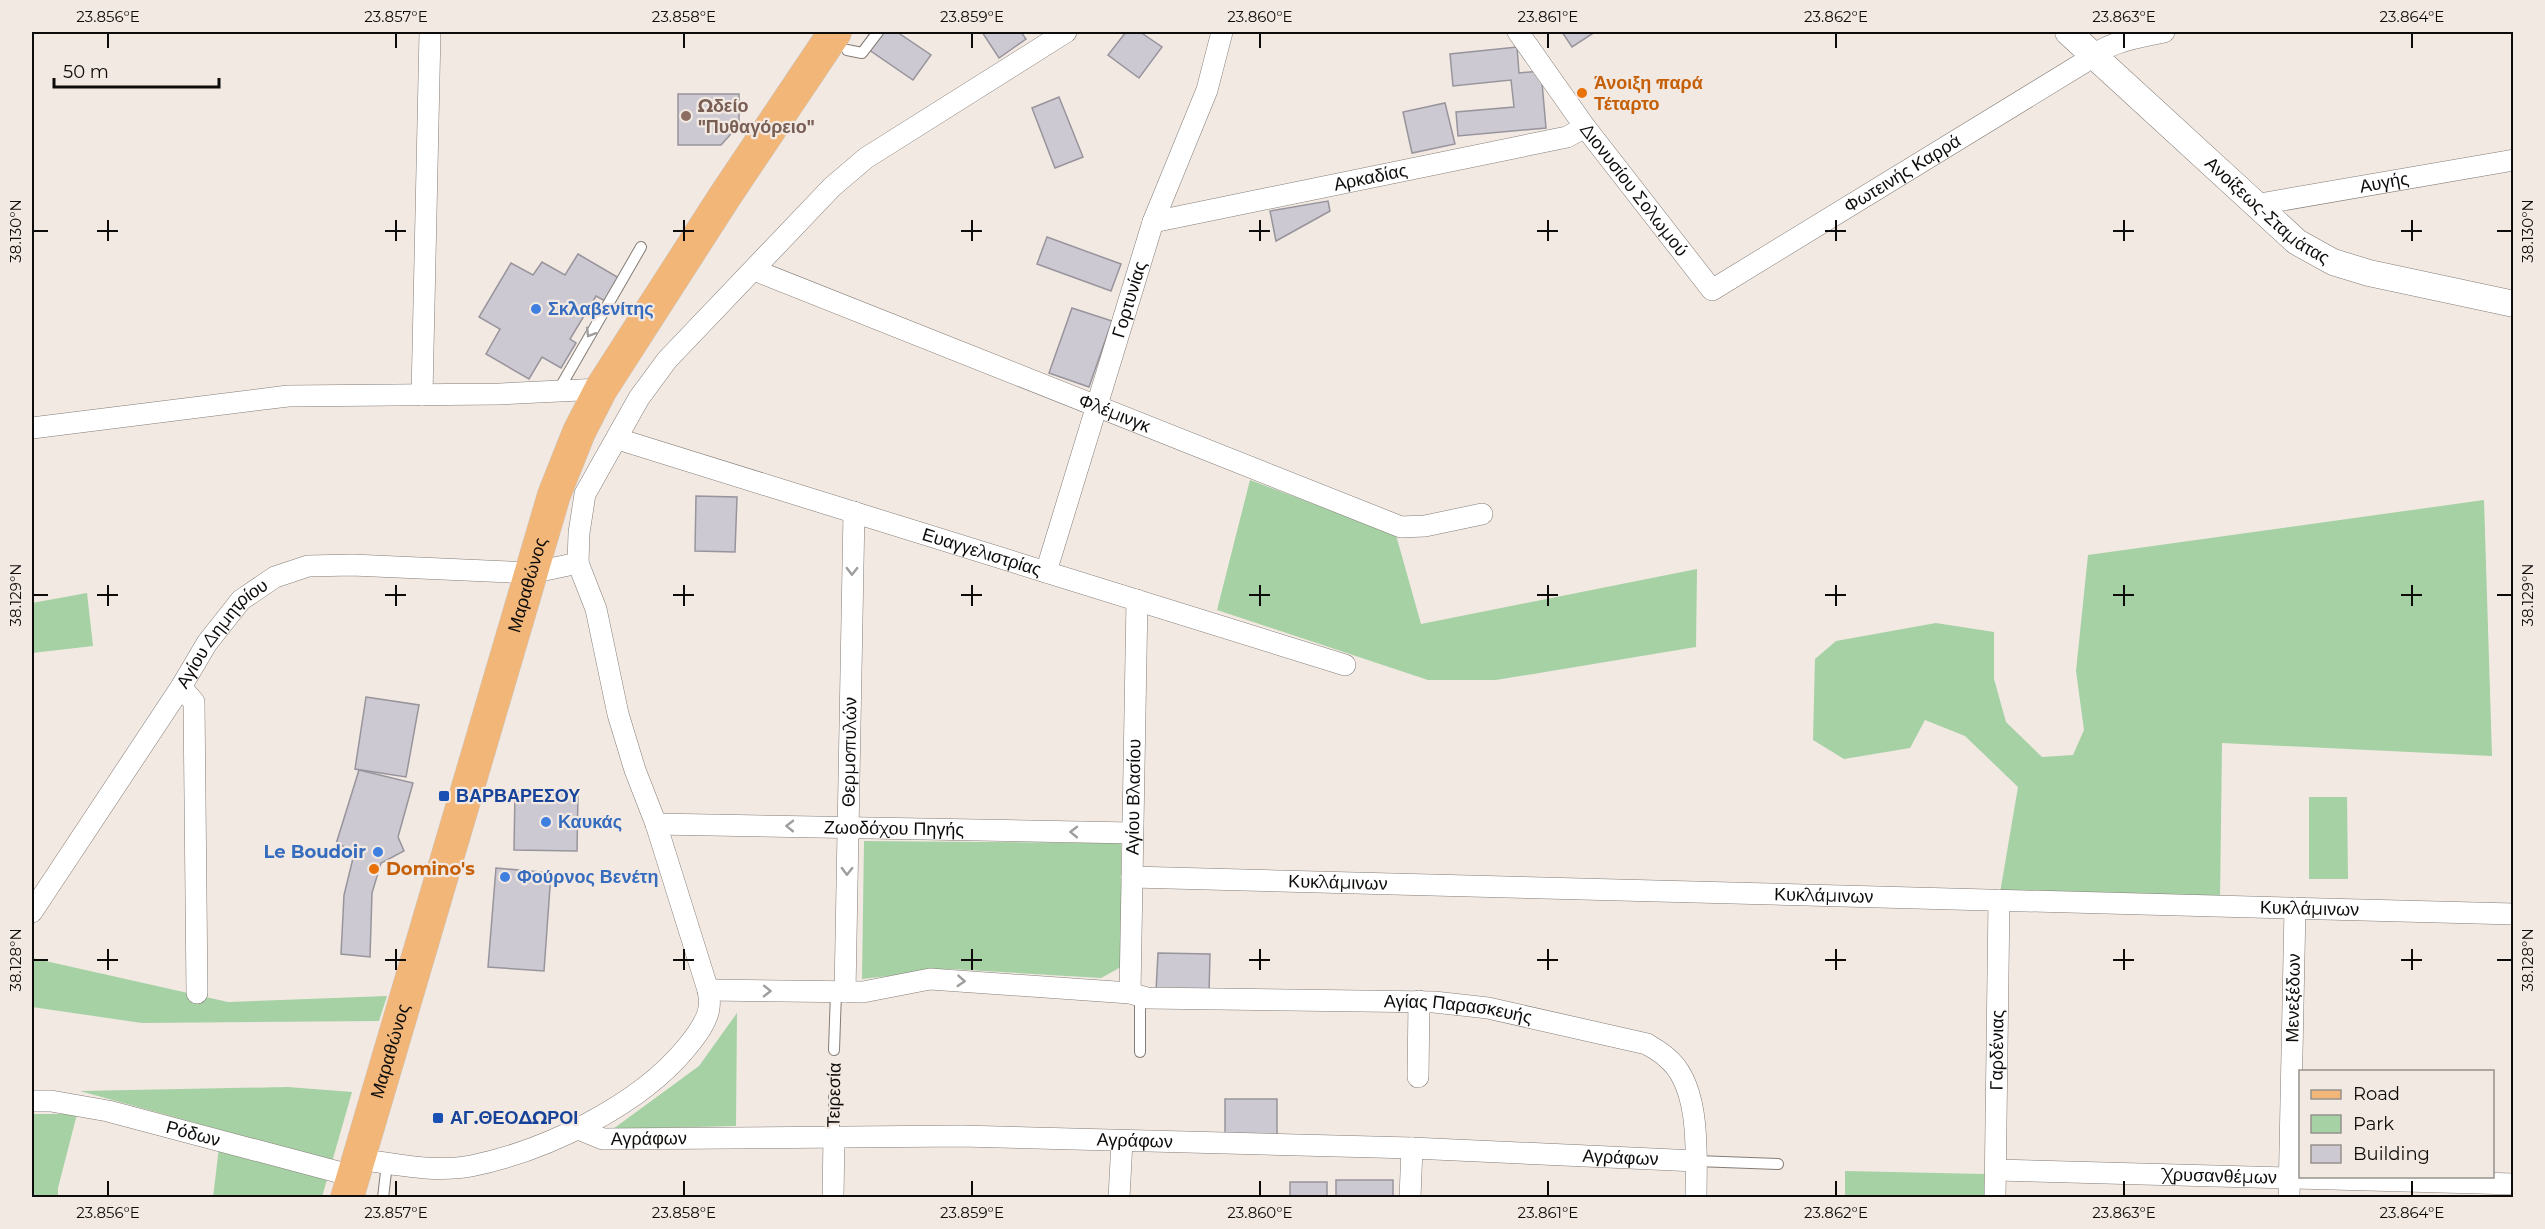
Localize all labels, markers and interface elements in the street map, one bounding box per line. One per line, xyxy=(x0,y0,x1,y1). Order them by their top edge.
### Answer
text: 23.856°E xyxy=(76,7,140,26)
text: 23.857°E xyxy=(364,7,428,26)
text: 23.858°E xyxy=(652,7,716,26)
text: 23.859°E xyxy=(940,7,1004,26)
text: 23.860°E xyxy=(1227,7,1293,26)
text: 23.861°E xyxy=(1518,7,1578,26)
text: 23.862°E xyxy=(1804,7,1868,26)
text: 23.863°E xyxy=(2092,7,2156,26)
text: 23.864°E xyxy=(2380,7,2444,26)
scale bar xyxy=(54,51,219,89)
text: 50 m xyxy=(63,61,109,83)
place label: Άνοιξη παρά Τέταρτο xyxy=(1594,72,1703,115)
marker: Άνοιξη παρά Τέταρτο xyxy=(1575,86,1589,100)
place label: Ωδείο "Πυθαγόρειο" xyxy=(698,95,815,138)
marker: Ωδείο "Πυθαγόρειο" xyxy=(679,109,693,123)
street label: Διονυσίου Σολωμού xyxy=(1575,119,1693,261)
street label: Φωτεινής Καρρά xyxy=(1840,129,1965,218)
street label: Ανοίξεως-Σταμάτας xyxy=(2200,152,2334,269)
street label: Αρκαδίας xyxy=(1332,159,1410,196)
street label: Αυγής xyxy=(2358,167,2411,198)
text: 38.130°N xyxy=(6,199,25,263)
text: 38.130°N xyxy=(2518,199,2537,263)
street label: Γορτυνίας xyxy=(1107,258,1151,340)
place label: Σκλαβενίτης xyxy=(548,298,654,320)
marker: Σκλαβενίτης xyxy=(529,302,543,316)
one-way arrow xyxy=(585,327,597,337)
street label: Φλέμινγκ xyxy=(1076,389,1155,438)
street label: Ευαγγελιστρίας xyxy=(920,523,1044,581)
street label: Μαραθώνος xyxy=(503,535,552,635)
text: 38.129°N xyxy=(6,564,25,626)
text: 38.129°N xyxy=(2518,564,2537,626)
one-way arrow xyxy=(846,566,859,575)
street label: Αγίου Δημητρίου xyxy=(172,574,272,692)
street label: Θερμοπυλών xyxy=(837,697,862,807)
street label: Αγίου Βλασίου xyxy=(1121,739,1146,855)
place label: ΒΑΡΒΑΡΕΣΟΥ xyxy=(456,785,580,807)
marker: ΒΑΡΒΑΡΕΣΟΥ xyxy=(437,789,451,803)
place label: Καυκάς xyxy=(558,811,622,833)
marker: Καυκάς xyxy=(539,815,553,829)
street label: Ζωοδόχου Πηγής xyxy=(824,816,964,841)
one-way arrow xyxy=(785,820,794,833)
one-way arrow xyxy=(1069,826,1078,838)
place label: Le Boudoir xyxy=(263,841,366,863)
marker: Le Boudoir xyxy=(371,845,385,859)
place label: Domino's xyxy=(386,858,475,880)
marker: Domino's xyxy=(367,862,381,876)
place label: Φούρνος Βενέτη xyxy=(517,866,659,888)
one-way arrow xyxy=(841,866,853,875)
marker: Φούρνος Βενέτη xyxy=(498,870,512,884)
street label: Κυκλάμινων xyxy=(1288,870,1388,895)
street label: Κυκλάμινων xyxy=(1774,883,1874,908)
street label: Κυκλάμινων xyxy=(2260,896,2360,921)
text: 38.128°N xyxy=(6,928,25,992)
text: 38.128°N xyxy=(2518,928,2537,992)
street label: Μενεξέδων xyxy=(2281,953,2305,1043)
one-way arrow xyxy=(956,975,965,988)
one-way arrow xyxy=(762,984,771,997)
street label: Αγίας Παρασκευής xyxy=(1384,990,1534,1029)
street label: Μαραθώνος xyxy=(366,1001,415,1101)
street label: Γαρδένιας xyxy=(1985,1009,2009,1091)
street label: Τειρεσία xyxy=(822,1062,846,1128)
legend xyxy=(2299,1070,2494,1178)
text: Road xyxy=(2353,1083,2400,1105)
place label: ΑΓ.ΘΕΟΔΩΡΟΙ xyxy=(450,1107,578,1129)
marker: ΑΓ.ΘΕΟΔΩΡΟΙ xyxy=(431,1111,445,1125)
text: Park xyxy=(2353,1113,2394,1135)
street label: Ρόδων xyxy=(164,1116,223,1151)
street label: Αγράφων xyxy=(611,1127,687,1150)
street label: Αγράφων xyxy=(1096,1129,1173,1153)
text: Building xyxy=(2353,1143,2430,1165)
street label: Αγράφων xyxy=(1582,1145,1659,1170)
street label: Χρυσανθέμων xyxy=(2160,1163,2277,1189)
text: 23.856°E xyxy=(76,1203,140,1222)
text: 23.857°E xyxy=(364,1203,428,1222)
text: 23.858°E xyxy=(652,1203,716,1222)
text: 23.859°E xyxy=(940,1203,1004,1222)
text: 23.860°E xyxy=(1227,1203,1293,1222)
text: 23.861°E xyxy=(1518,1203,1578,1222)
text: 23.862°E xyxy=(1804,1203,1868,1222)
text: 23.863°E xyxy=(2092,1203,2156,1222)
text: 23.864°E xyxy=(2380,1203,2444,1222)

